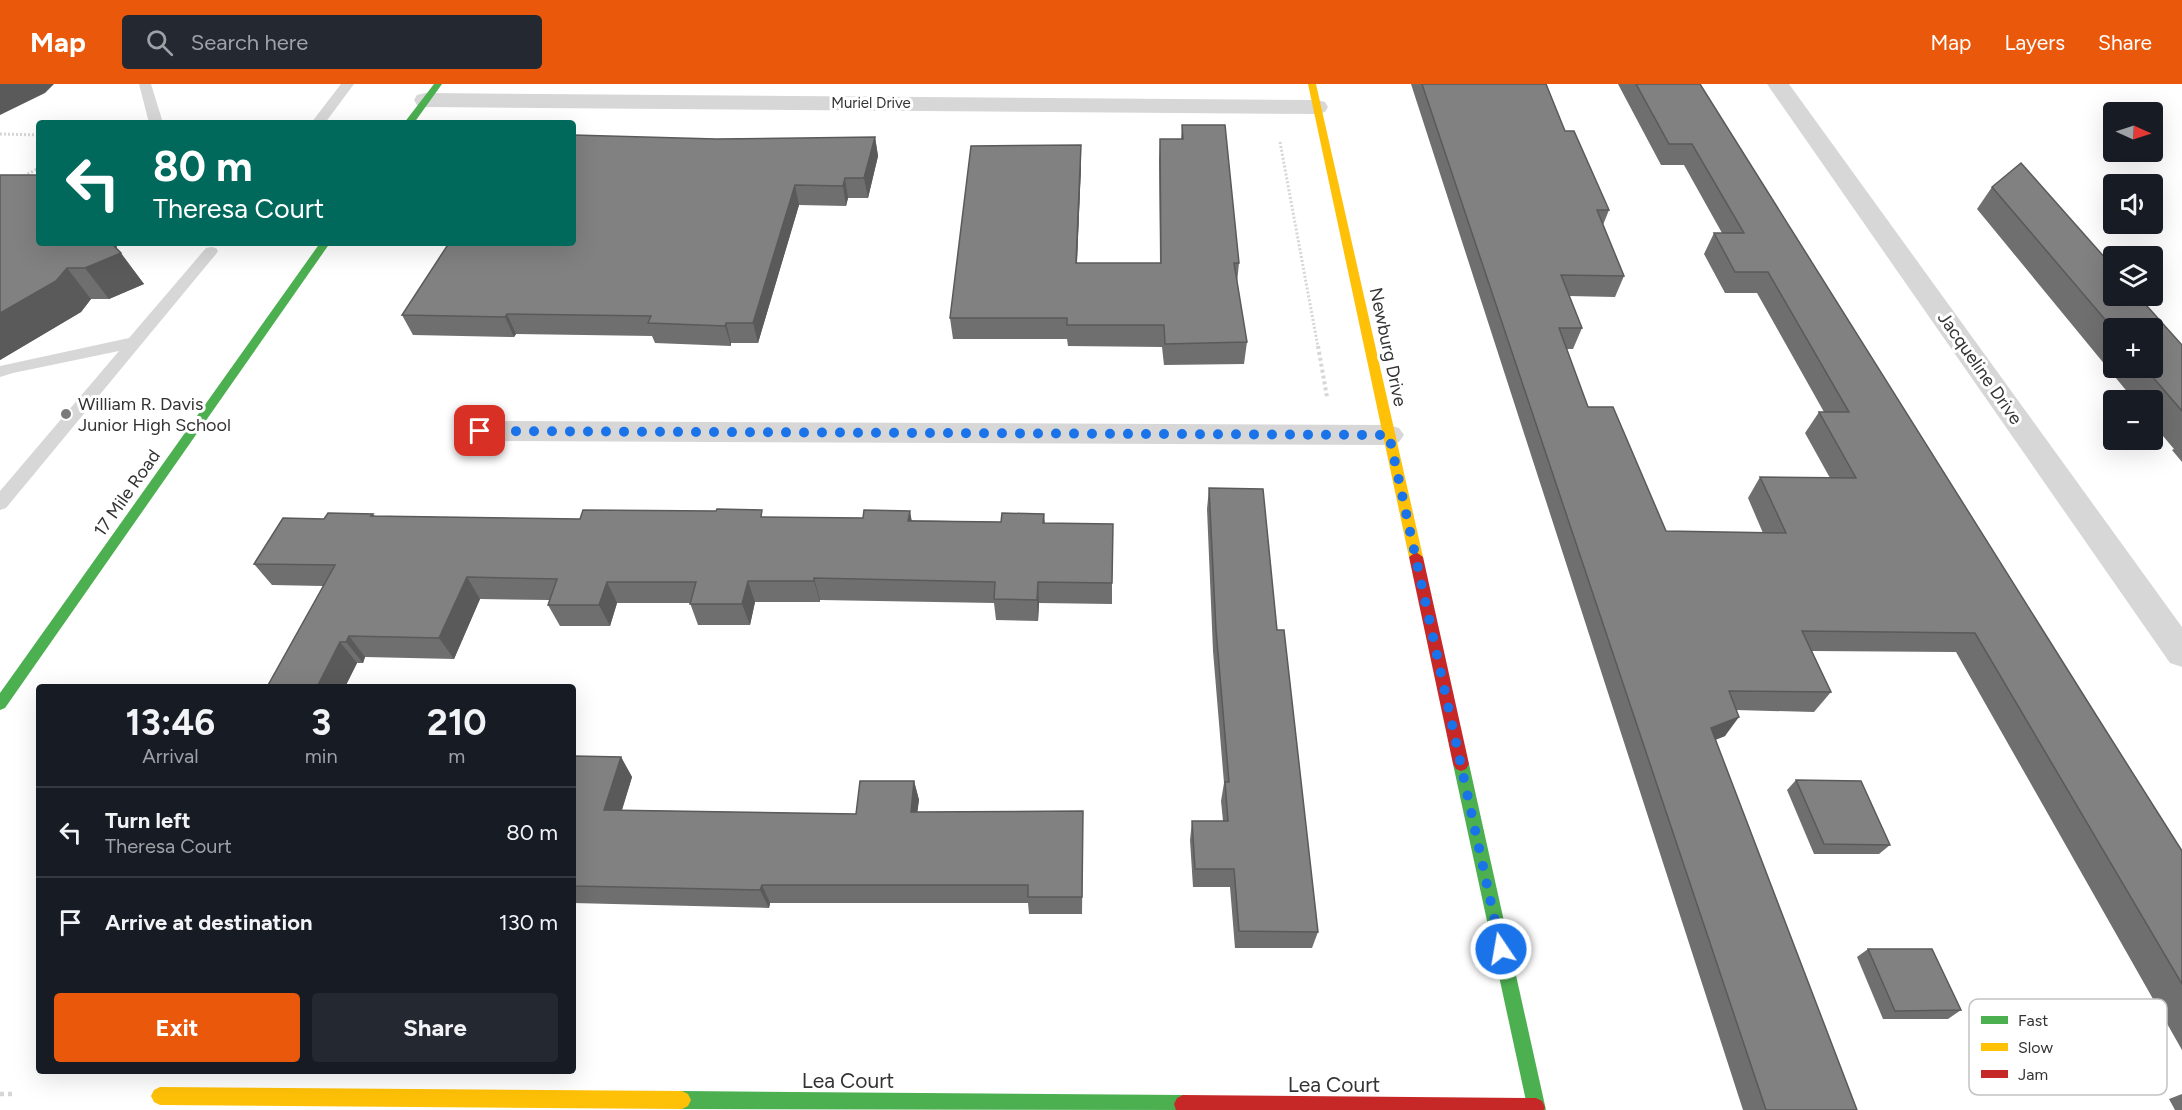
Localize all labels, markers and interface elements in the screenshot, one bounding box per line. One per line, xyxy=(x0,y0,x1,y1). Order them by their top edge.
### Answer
search box xyxy=(122,15,542,69)
text: Map xyxy=(30,25,86,59)
icon: search xyxy=(143,26,176,59)
text: Search here xyxy=(191,29,308,56)
text: Map xyxy=(1931,30,1971,55)
text: Layers xyxy=(2004,30,2065,55)
text: Share xyxy=(2098,30,2152,55)
street label: Muriel Drive xyxy=(831,94,911,112)
north arrow xyxy=(2103,102,2163,162)
map controls xyxy=(2103,102,2163,450)
text: 80 m xyxy=(153,141,253,192)
icon: left xyxy=(54,144,132,222)
button: sound xyxy=(2103,174,2163,234)
text: Theresa Court xyxy=(153,192,324,225)
button: layers xyxy=(2103,246,2163,306)
street label: Newburg Drive xyxy=(1365,286,1411,409)
street label: Jacqueline Drive xyxy=(1933,307,2027,429)
button: + xyxy=(2103,318,2163,378)
button: − xyxy=(2103,390,2163,450)
place label: William R. Davis Junior High School xyxy=(78,393,231,436)
pin xyxy=(454,405,505,456)
marker: William R. Davis Junior High School xyxy=(59,407,73,421)
icon: arrive xyxy=(463,414,496,447)
street label: 17 Mile Road xyxy=(89,445,165,541)
text: 13:46 xyxy=(126,701,215,744)
text: 3 xyxy=(311,701,331,744)
text: 210 xyxy=(427,701,486,744)
text: Arrival xyxy=(142,744,199,768)
text: min xyxy=(305,744,338,768)
text: m xyxy=(448,744,465,768)
text: Turn left xyxy=(105,807,191,834)
icon: left xyxy=(54,816,87,849)
text: 80 m xyxy=(506,819,558,846)
text: Theresa Court xyxy=(105,834,232,858)
icon: arrive xyxy=(54,906,87,939)
text: Arrive at destination xyxy=(105,909,313,936)
text: 130 m xyxy=(499,909,558,936)
position arrow xyxy=(1469,917,1533,981)
button: Exit xyxy=(54,993,300,1062)
button: Share xyxy=(312,993,558,1062)
legend xyxy=(1969,999,2167,1095)
text: Fast xyxy=(2018,1011,2048,1030)
text: Slow xyxy=(2018,1038,2053,1057)
text: Jam xyxy=(2018,1065,2048,1084)
street label: Lea Court xyxy=(802,1068,894,1093)
street label: Lea Court xyxy=(1288,1072,1380,1097)

